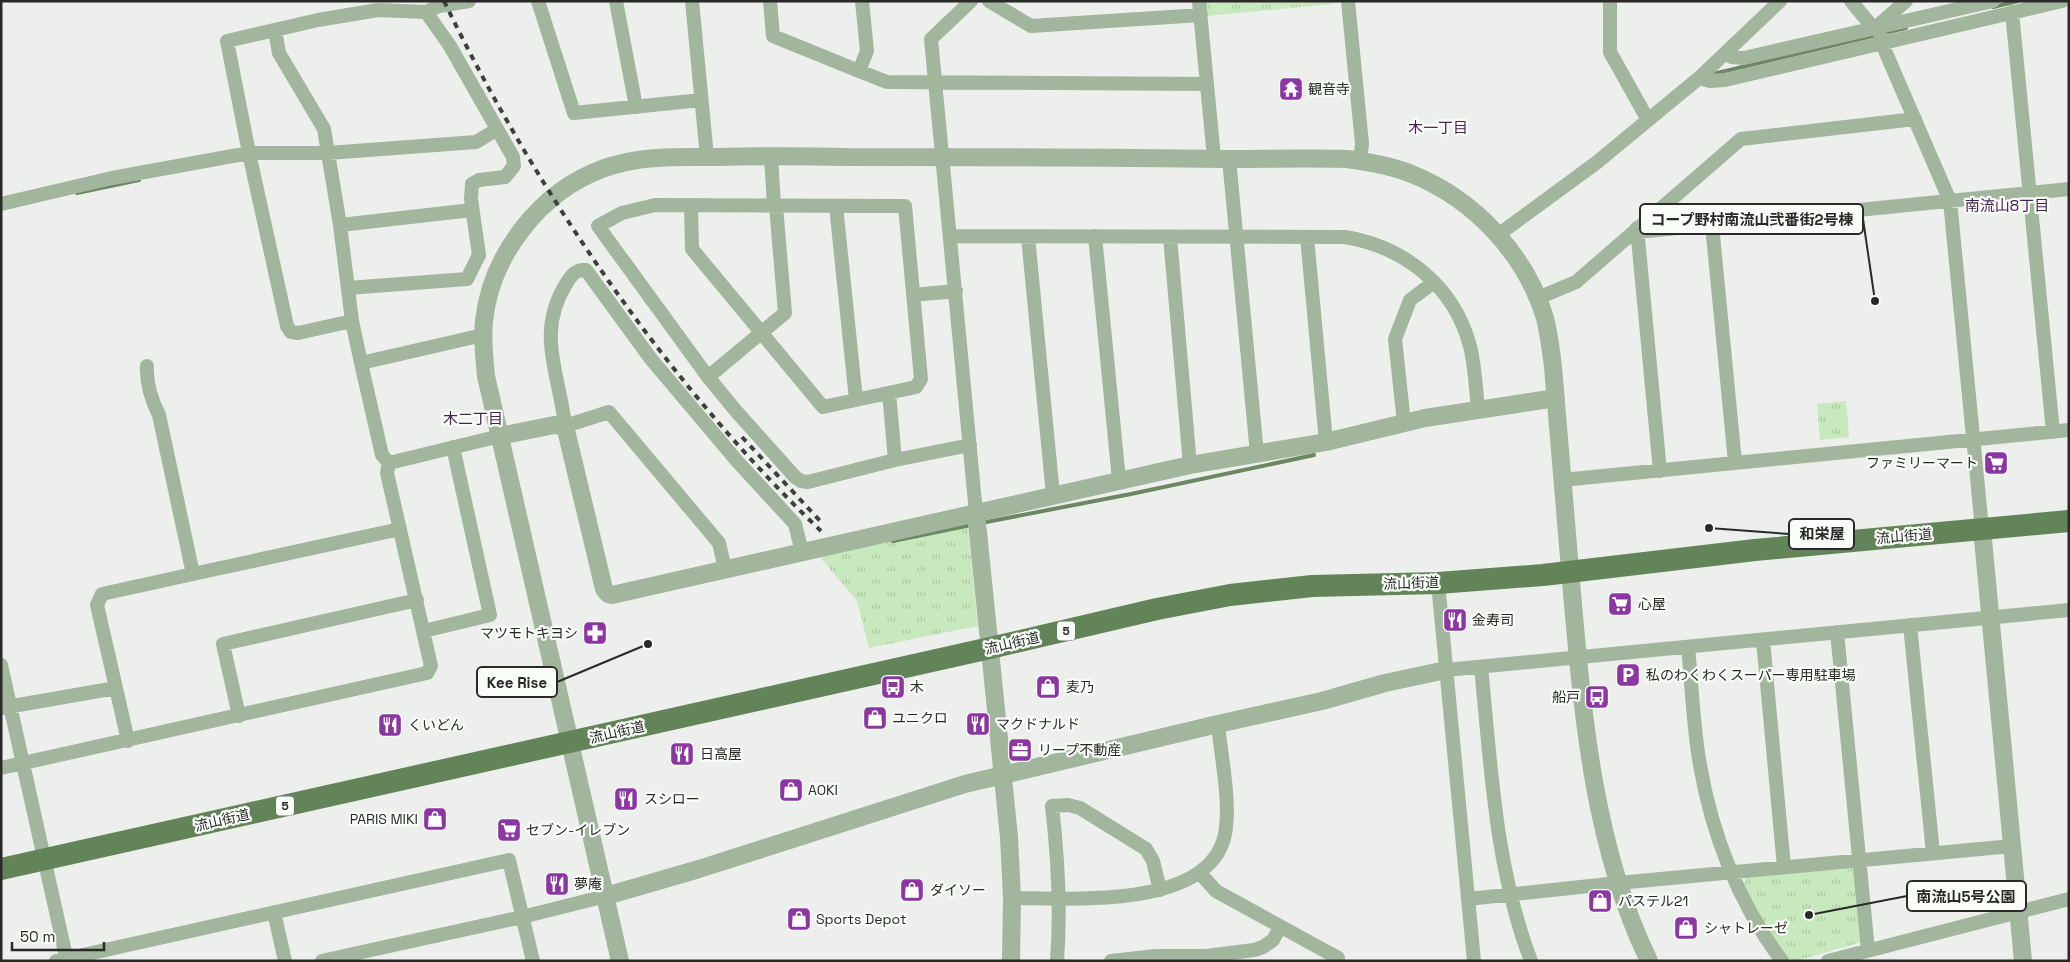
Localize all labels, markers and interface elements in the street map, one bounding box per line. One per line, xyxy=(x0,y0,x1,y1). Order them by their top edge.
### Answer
temple icon: 観音寺 xyxy=(1278,76,1304,102)
place label: 観音寺 xyxy=(1308,80,1350,98)
district label: 木一丁目 xyxy=(1408,118,1468,137)
district label: 南流山8丁目 xyxy=(1965,196,2049,215)
callout: コープ野村南流山弐番街2号棟 xyxy=(1640,204,1863,234)
text: コープ野村南流山弐番街2号棟 xyxy=(1650,210,1854,229)
district label: 木二丁目 xyxy=(443,409,503,428)
supermarket icon: ファミリーマート xyxy=(1983,450,2009,476)
place label: ファミリーマート xyxy=(1866,454,1978,472)
callout: 和栄屋 xyxy=(1789,519,1854,549)
text: 和栄屋 xyxy=(1799,524,1845,543)
street label: 流山街道 xyxy=(1875,525,1933,547)
street label: 流山街道 xyxy=(1383,573,1439,593)
supermarket icon: 心屋 xyxy=(1607,591,1633,617)
place label: 心屋 xyxy=(1638,595,1666,613)
restaurant icon: 金寿司 xyxy=(1442,607,1468,633)
place label: 金寿司 xyxy=(1472,611,1514,629)
pharmacy icon: マツモトキヨシ xyxy=(582,620,608,646)
road number: 5 xyxy=(1057,622,1075,640)
place label: マツモトキヨシ xyxy=(480,624,578,642)
street label: 流山街道 xyxy=(983,628,1041,658)
parking icon: 私のわくわくスーパー専用駐車場 xyxy=(1615,662,1641,688)
place label: 私のわくわくスーパー専用駐車場 xyxy=(1646,666,1856,684)
callout: Kee Rise xyxy=(477,667,557,697)
text: Kee Rise xyxy=(487,673,547,692)
bus stop icon: 木 xyxy=(880,674,906,700)
shop icon: 麦乃 xyxy=(1035,674,1061,700)
place label: 木 xyxy=(910,678,924,696)
place label: 麦乃 xyxy=(1066,678,1094,696)
bus stop icon: 船戸 xyxy=(1584,684,1610,710)
place label: 船戸 xyxy=(1552,688,1580,706)
shop icon: ユニクロ xyxy=(862,705,888,731)
place label: ユニクロ xyxy=(892,709,948,727)
restaurant icon: マクドナルド xyxy=(965,711,991,737)
restaurant icon: くいどん xyxy=(377,712,403,738)
place label: マクドナルド xyxy=(996,715,1080,733)
place label: くいどん xyxy=(408,716,464,734)
street label: 流山街道 xyxy=(588,717,646,747)
office icon: リープ不動産 xyxy=(1007,737,1033,763)
restaurant icon: 日高屋 xyxy=(669,741,695,767)
place label: リープ不動産 xyxy=(1038,741,1121,759)
place label: 日高屋 xyxy=(700,745,742,763)
shop icon: AOKI xyxy=(778,777,804,803)
place label: AOKI xyxy=(808,781,838,799)
restaurant icon: スシロー xyxy=(613,786,639,812)
place label: スシロー xyxy=(644,790,700,808)
road number: 5 xyxy=(276,796,294,816)
street label: 流山街道 xyxy=(193,805,251,835)
shop icon: PARIS MIKI xyxy=(422,806,448,832)
place label: PARIS MIKI xyxy=(350,810,418,828)
supermarket icon: セブン-イレブン xyxy=(496,817,522,843)
place label: セブン-イレブン xyxy=(526,821,630,839)
restaurant icon: 夢庵 xyxy=(544,871,570,897)
place label: 夢庵 xyxy=(574,875,602,893)
shop icon: ダイソー xyxy=(899,877,925,903)
place label: ダイソー xyxy=(930,881,986,899)
callout: 南流山5号公園 xyxy=(1907,881,2026,911)
text: 南流山5号公園 xyxy=(1916,887,2016,906)
shop icon: パステル21 xyxy=(1587,888,1613,914)
place label: パステル21 xyxy=(1618,892,1688,910)
shop icon: Sports Depot xyxy=(786,906,812,932)
place label: Sports Depot xyxy=(816,910,906,928)
shop icon: シャトレーゼ xyxy=(1673,915,1699,941)
place label: シャトレーゼ xyxy=(1704,919,1788,937)
scale bar xyxy=(12,920,105,952)
text: 50 m xyxy=(20,927,55,946)

